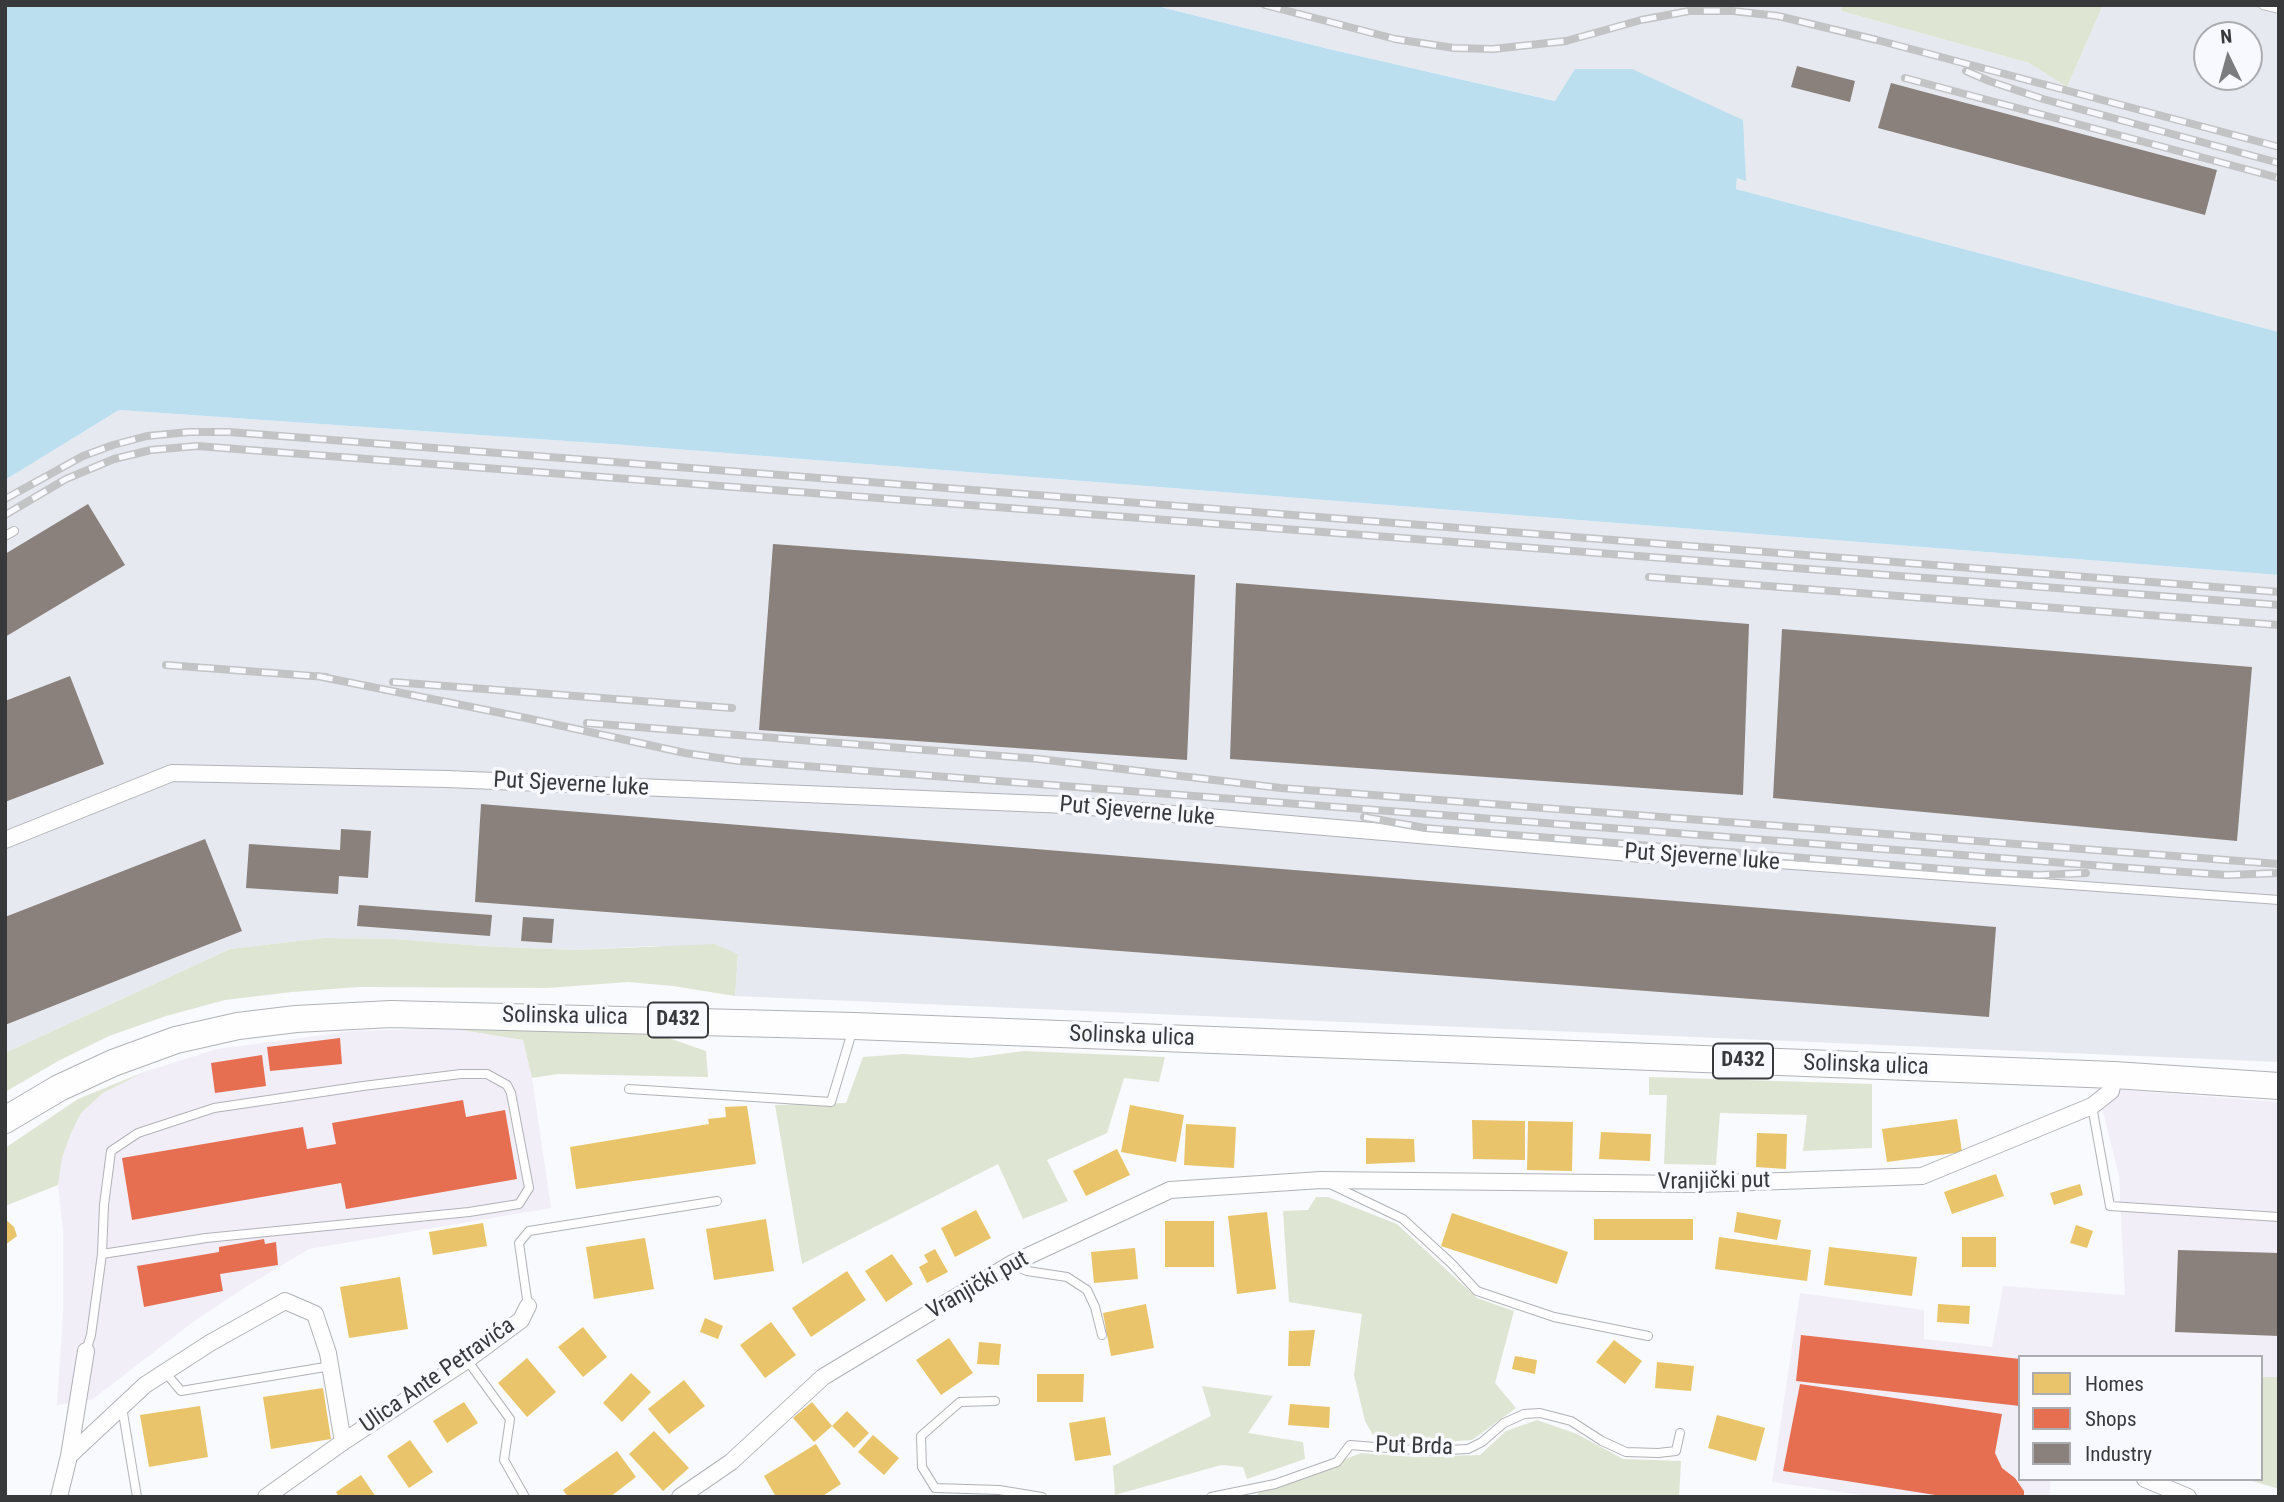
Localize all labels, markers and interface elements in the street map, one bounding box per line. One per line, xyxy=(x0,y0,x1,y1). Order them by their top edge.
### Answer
north arrow xyxy=(2193,21,2263,91)
text: N xyxy=(2219,25,2233,49)
street label: Put Sjeverne luke xyxy=(493,767,649,803)
street label: Put Sjeverne luke xyxy=(1058,791,1216,833)
street label: Put Sjeverne luke xyxy=(1623,839,1781,877)
street label: Solinska ulica xyxy=(502,1002,628,1032)
road number: D432 xyxy=(648,1002,708,1038)
street label: Solinska ulica xyxy=(1069,1021,1195,1053)
road number: D432 xyxy=(1713,1044,1773,1078)
street label: Solinska ulica xyxy=(1803,1050,1929,1082)
street label: Vranjički put xyxy=(1658,1167,1770,1197)
street label: Vranjički put xyxy=(922,1246,1034,1326)
street label: Ulica Ante Petravića xyxy=(356,1312,520,1440)
legend xyxy=(2018,1355,2263,1481)
text: Homes xyxy=(2085,1372,2144,1396)
text: Shops xyxy=(2085,1407,2137,1431)
street label: Put Brda xyxy=(1375,1432,1453,1462)
text: Industry xyxy=(2085,1442,2152,1466)

